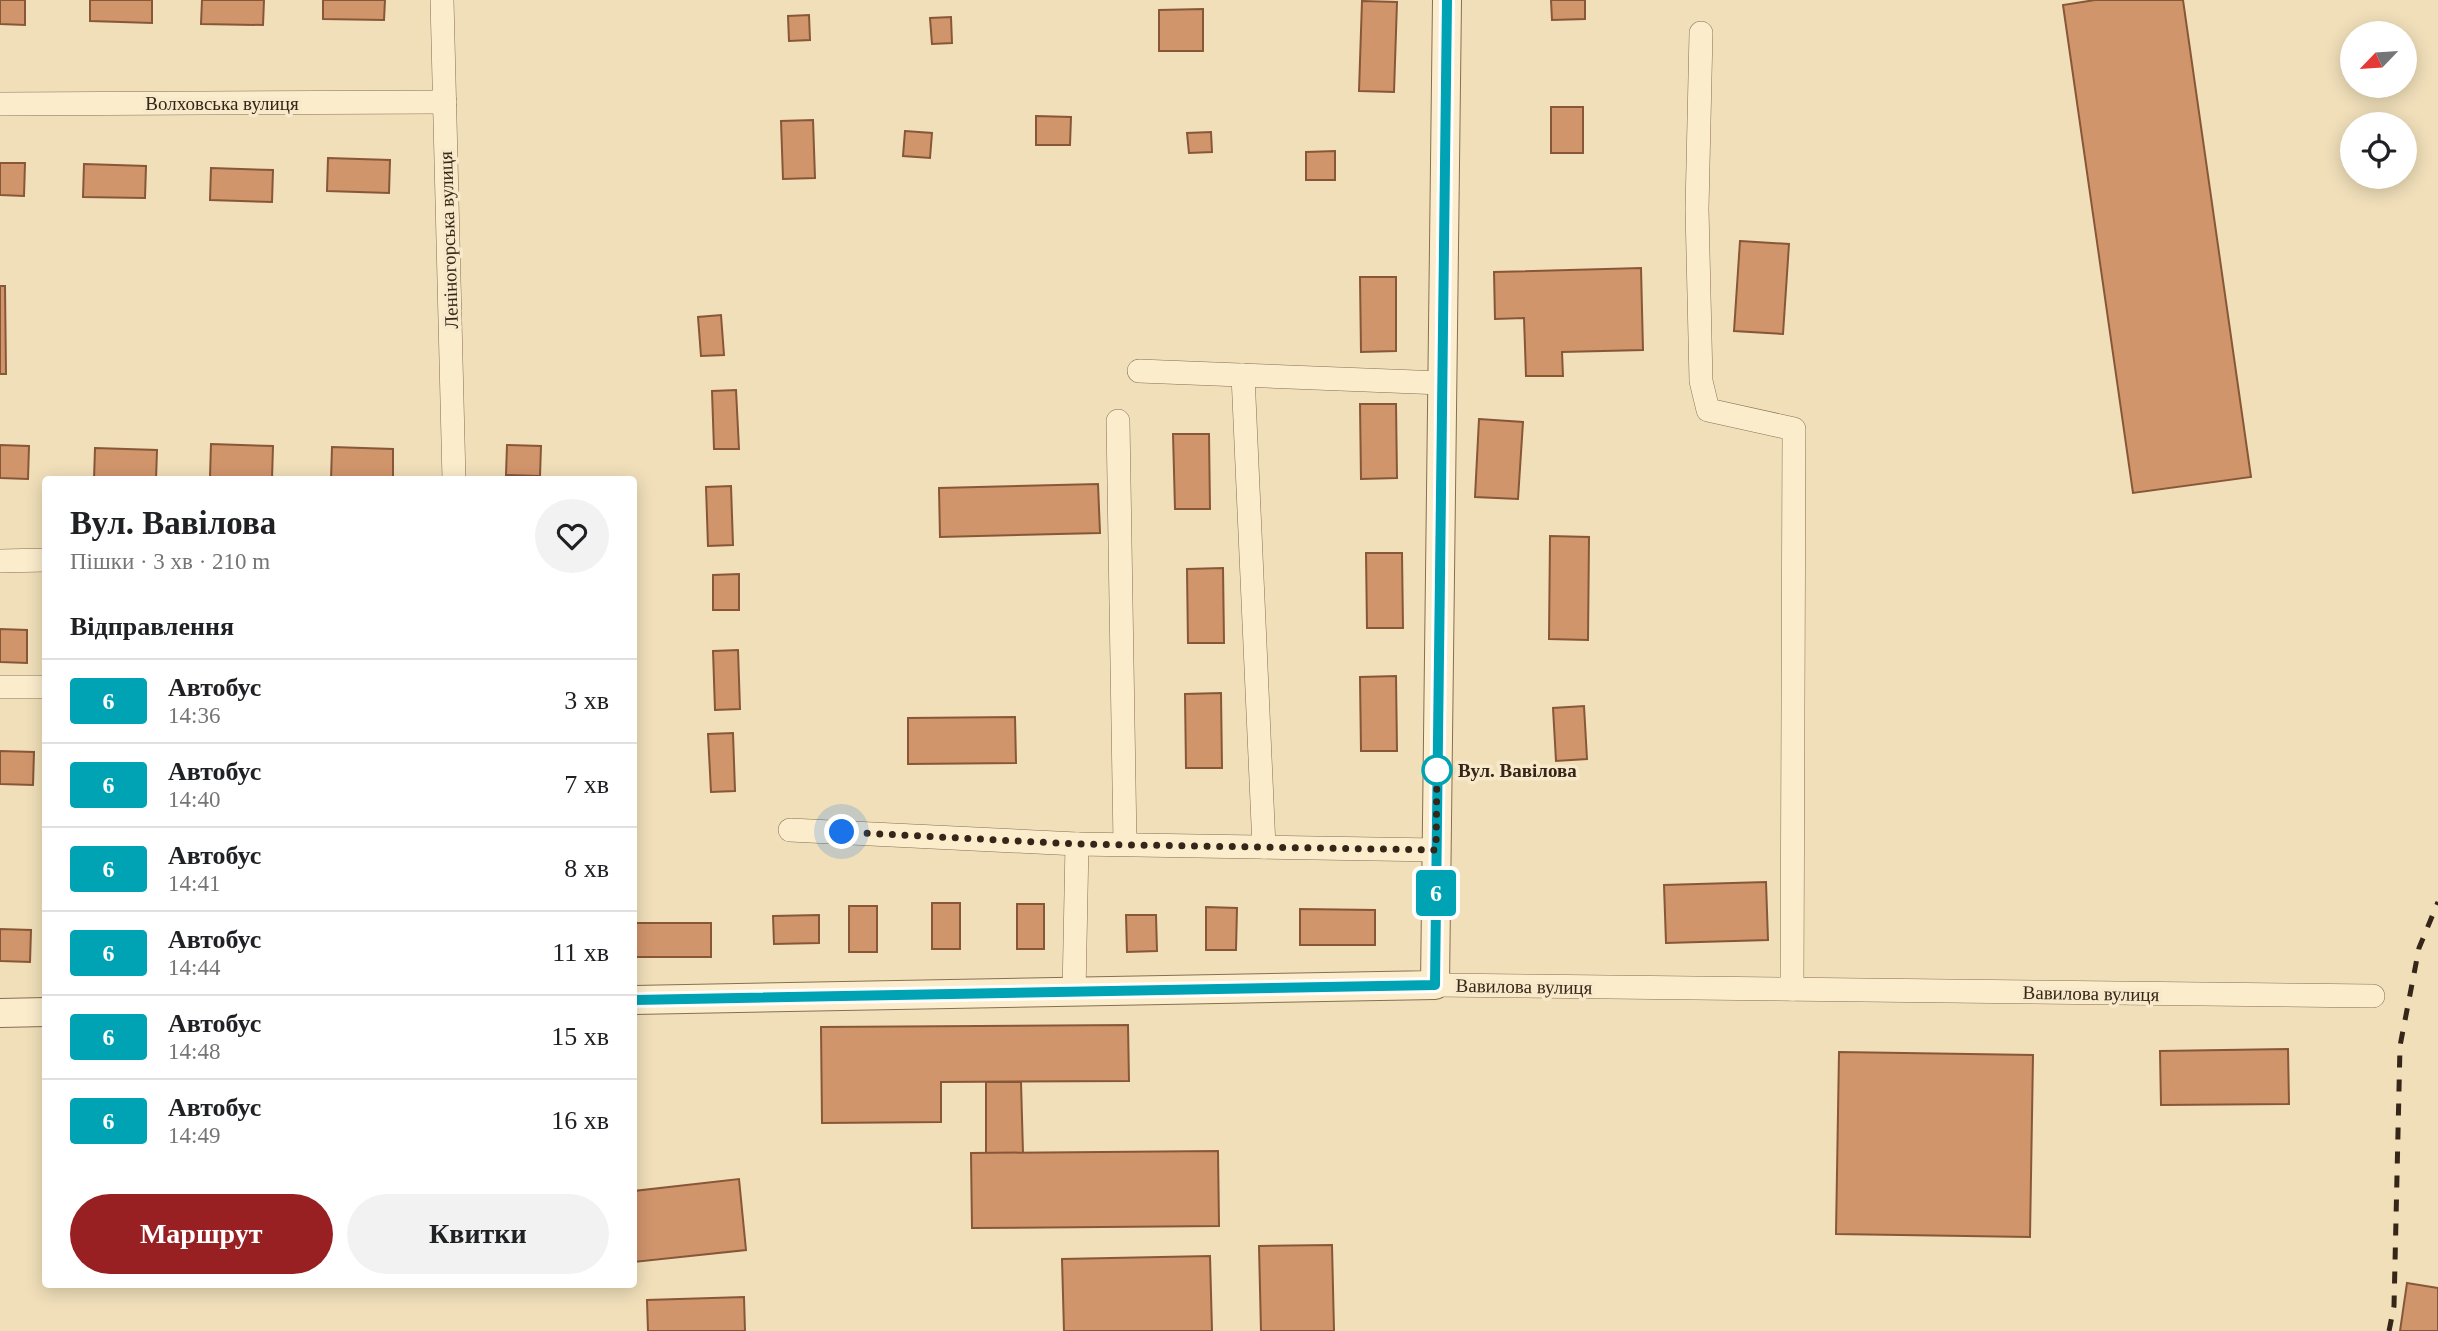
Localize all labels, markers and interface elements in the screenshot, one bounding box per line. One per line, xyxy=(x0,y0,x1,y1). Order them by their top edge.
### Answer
north arrow xyxy=(2340,21,2417,98)
map controls xyxy=(2340,21,2417,189)
street label: Волховська вулиця xyxy=(145,93,299,114)
button: locate xyxy=(2340,112,2417,189)
street label: Леніногорська вулиця xyxy=(435,151,462,329)
button: heart xyxy=(535,499,609,573)
text: Вул. Вавілова xyxy=(70,505,276,541)
text: Пішки · 3 хв · 210 m xyxy=(70,549,270,574)
text: Відправлення xyxy=(70,612,234,641)
text: Автобус xyxy=(168,673,261,702)
text: 3 хв xyxy=(564,686,609,715)
text: 6 xyxy=(103,688,115,714)
text: 14:36 xyxy=(168,703,220,728)
marker: Вул. Вавілова xyxy=(1422,755,1452,785)
text: Автобус xyxy=(168,757,261,786)
place label: Вул. Вавілова xyxy=(1458,760,1577,781)
text: 7 хв xyxy=(564,770,609,799)
text: 6 xyxy=(103,772,115,798)
text: 14:40 xyxy=(168,787,220,812)
your location xyxy=(824,814,859,849)
text: Автобус xyxy=(168,841,261,870)
text: 8 хв xyxy=(564,854,609,883)
text: 6 xyxy=(103,856,115,882)
line badge: 6 xyxy=(1413,870,1459,916)
text: 14:41 xyxy=(168,871,220,896)
text: 6 xyxy=(1430,880,1442,906)
text: Автобус xyxy=(168,925,261,954)
text: 11 хв xyxy=(552,938,609,967)
text: 6 xyxy=(103,940,115,966)
text: 14:44 xyxy=(168,955,220,980)
street label: Вавилова вулиця xyxy=(1455,975,1593,998)
street label: Вавилова вулиця xyxy=(2022,982,2160,1005)
text: Автобус xyxy=(168,1009,261,1038)
text: 15 хв xyxy=(551,1022,609,1051)
text: 6 xyxy=(103,1024,115,1050)
text: 14:48 xyxy=(168,1039,220,1064)
text: Автобус xyxy=(168,1093,261,1122)
text: 16 хв xyxy=(551,1106,609,1135)
text: 6 xyxy=(103,1108,115,1134)
text: 14:49 xyxy=(168,1123,220,1148)
button: Маршрут xyxy=(70,1194,333,1274)
button: Квитки xyxy=(347,1194,609,1274)

